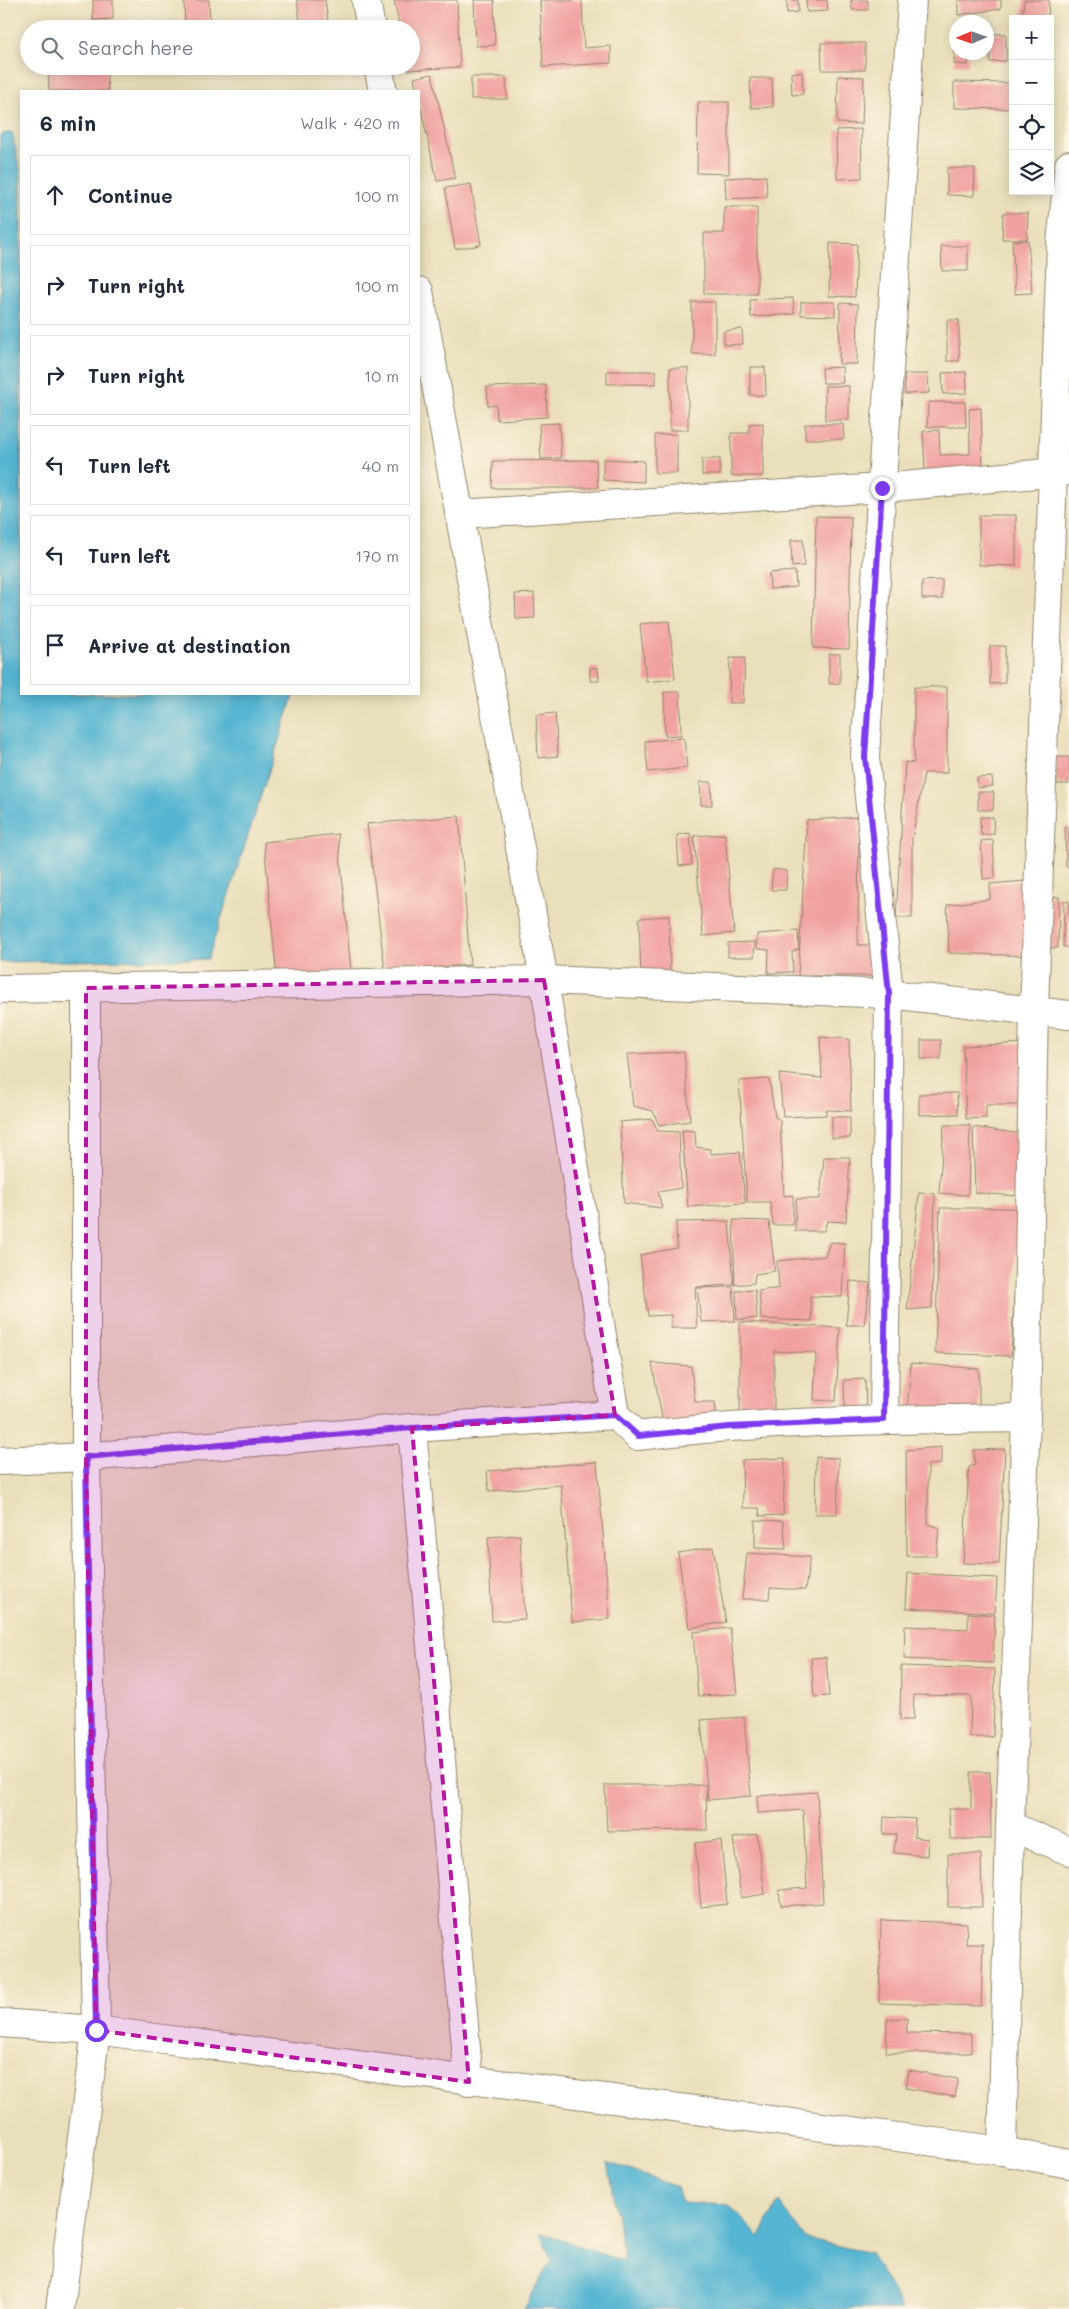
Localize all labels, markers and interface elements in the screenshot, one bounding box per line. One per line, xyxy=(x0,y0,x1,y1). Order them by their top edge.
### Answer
north arrow xyxy=(949,15,994,60)
map controls xyxy=(1009,15,1054,195)
button: + xyxy=(1009,15,1054,60)
search box xyxy=(20,20,420,75)
icon: search xyxy=(38,34,66,62)
text: Search here xyxy=(78,35,194,60)
button: − xyxy=(1009,60,1054,105)
button: locate xyxy=(1009,105,1054,150)
text: 6 min xyxy=(40,109,96,136)
text: Walk · 420 m xyxy=(300,112,400,133)
button: layers xyxy=(1009,150,1054,195)
icon: ahead xyxy=(41,181,69,209)
text: Continue xyxy=(88,183,173,208)
text: 100 m xyxy=(354,185,399,206)
icon: right xyxy=(41,271,69,299)
text: Turn right xyxy=(88,273,185,298)
text: 100 m xyxy=(354,275,399,296)
icon: right xyxy=(41,361,69,389)
text: Turn right xyxy=(88,363,185,388)
text: 10 m xyxy=(364,365,399,386)
icon: left xyxy=(41,451,69,479)
text: Turn left xyxy=(88,453,171,478)
text: 40 m xyxy=(362,455,399,476)
route end xyxy=(871,477,894,500)
icon: left xyxy=(41,541,69,569)
text: Turn left xyxy=(88,543,171,568)
text: 170 m xyxy=(355,545,399,566)
icon: arrive xyxy=(41,631,69,659)
text: Arrive at destination xyxy=(88,633,291,658)
route start xyxy=(85,2019,108,2042)

